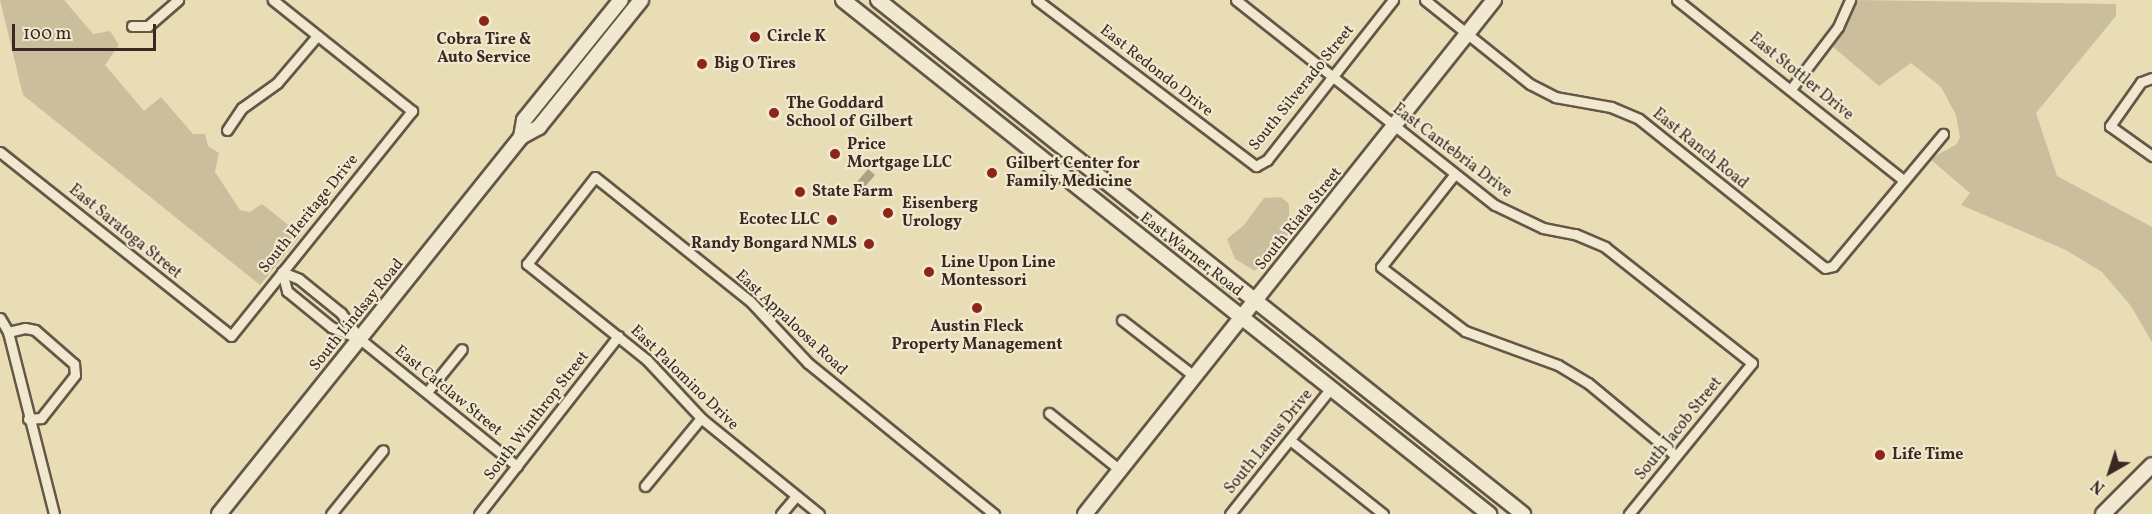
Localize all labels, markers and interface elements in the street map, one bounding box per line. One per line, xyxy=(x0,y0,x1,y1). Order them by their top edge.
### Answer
scale bar xyxy=(15,12,159,50)
marker: Cobra Tire & Auto Service xyxy=(477,14,491,28)
street label: East Redondo Drive xyxy=(1096,21,1216,121)
street label: South Silverado Street xyxy=(1245,21,1359,155)
text: 100 m xyxy=(23,22,72,47)
place label: Circle K xyxy=(767,27,826,47)
street label: East Stottler Drive xyxy=(1745,29,1857,125)
place label: Cobra Tire & Auto Service xyxy=(436,30,532,68)
marker: Circle K xyxy=(748,30,762,44)
place label: Big O Tires xyxy=(714,54,796,74)
marker: Big O Tires xyxy=(695,57,709,71)
place label: The Goddard School of Gilbert xyxy=(786,94,912,132)
street label: East Cantebria Drive xyxy=(1388,100,1516,202)
street label: East Ranch Road xyxy=(1648,105,1752,193)
marker: The Goddard School of Gilbert xyxy=(767,106,781,120)
place label: Price Mortgage LLC xyxy=(847,135,952,173)
marker: Price Mortgage LLC xyxy=(828,147,842,161)
street label: South Heritage Drive xyxy=(255,151,363,277)
place label: Gilbert Center for Family Medicine xyxy=(1006,154,1140,192)
marker: Gilbert Center for Family Medicine xyxy=(983,164,1001,182)
street label: South Riata Street xyxy=(1252,164,1346,274)
street label: East Saratoga Street xyxy=(65,181,185,283)
place label: State Farm xyxy=(812,182,893,202)
marker: State Farm xyxy=(793,185,807,199)
place label: Eisenberg Urology xyxy=(902,194,978,232)
marker: Eisenberg Urology xyxy=(879,204,897,222)
street label: East Warner Road xyxy=(1135,209,1247,301)
place label: Ecotec LLC xyxy=(739,210,820,230)
marker: Ecotec LLC xyxy=(825,213,839,227)
place label: Randy Bongard NMLS xyxy=(691,234,857,254)
marker: Randy Bongard NMLS xyxy=(862,237,876,251)
place label: Line Upon Line Montessori xyxy=(941,253,1056,291)
street label: South Lindsay Road xyxy=(306,255,408,375)
marker: Line Upon Line Montessori xyxy=(922,265,936,279)
street label: East Appaloosa Road xyxy=(731,266,851,380)
marker: Austin Fleck Property Management xyxy=(970,301,984,315)
place label: Austin Fleck Property Management xyxy=(891,317,1063,355)
street label: East Palomino Drive xyxy=(626,321,742,435)
street label: East Catclaw Street xyxy=(390,342,506,440)
street label: South Winthrop Street xyxy=(480,347,594,485)
street label: South Jacob Street xyxy=(1631,373,1727,485)
street label: South Lanus Drive xyxy=(1221,386,1317,498)
north arrow xyxy=(2080,442,2140,502)
place label: Life Time xyxy=(1892,445,1964,465)
marker: Life Time xyxy=(1873,448,1887,462)
text: N xyxy=(2087,474,2110,498)

